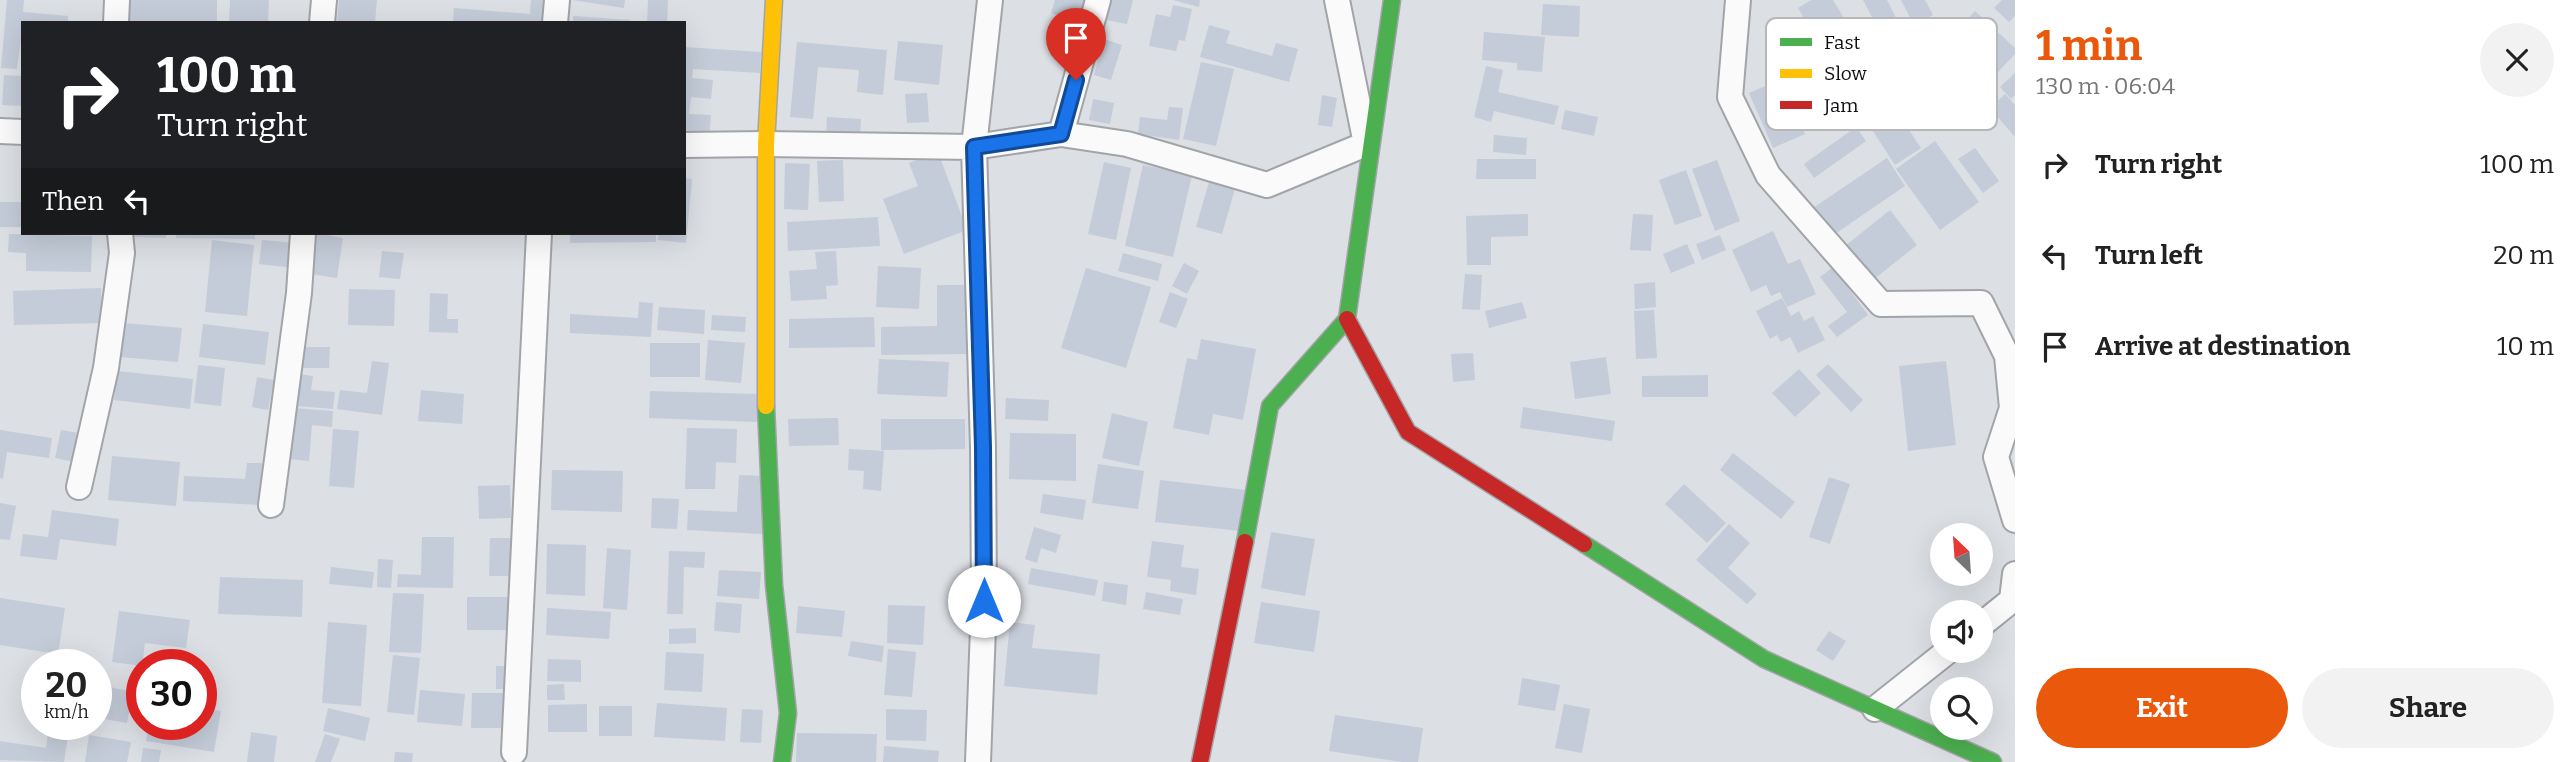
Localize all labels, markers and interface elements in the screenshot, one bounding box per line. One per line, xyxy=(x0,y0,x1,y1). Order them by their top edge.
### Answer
pin xyxy=(1046,8,1106,80)
legend xyxy=(1766,18,1997,130)
icon: arrive xyxy=(1057,19,1095,57)
text: 1 min xyxy=(2036,21,2142,71)
button: close xyxy=(2480,23,2554,97)
text: Fast xyxy=(1824,31,1861,54)
text: 100 m xyxy=(157,46,296,105)
icon: right xyxy=(42,49,133,140)
text: Slow xyxy=(1824,62,1867,85)
text: 130 m · 06:04 xyxy=(2036,72,2175,100)
text: Jam xyxy=(1823,94,1858,117)
text: Turn right xyxy=(157,106,308,144)
icon: right xyxy=(2036,146,2074,184)
text: Turn right xyxy=(2095,149,2222,180)
text: 100 m xyxy=(2480,149,2554,180)
icon: left xyxy=(118,182,156,220)
text: Then xyxy=(42,186,104,217)
icon: left xyxy=(2036,237,2074,275)
text: Turn left xyxy=(2095,240,2203,271)
text: 20 m xyxy=(2493,240,2554,271)
icon: arrive xyxy=(2036,328,2074,366)
text: Arrive at destination xyxy=(2095,331,2350,362)
text: 10 m xyxy=(2497,331,2554,362)
north arrow xyxy=(1930,523,1993,586)
map controls xyxy=(1930,523,1993,740)
position arrow xyxy=(947,564,1021,638)
button: sound xyxy=(1930,600,1993,663)
speed limit sign: 30 xyxy=(126,649,217,740)
text: 20 xyxy=(46,664,87,706)
button: Exit xyxy=(2036,668,2288,748)
button: Share xyxy=(2302,668,2554,748)
button: search xyxy=(1930,677,1993,740)
text: km/h xyxy=(44,701,89,723)

